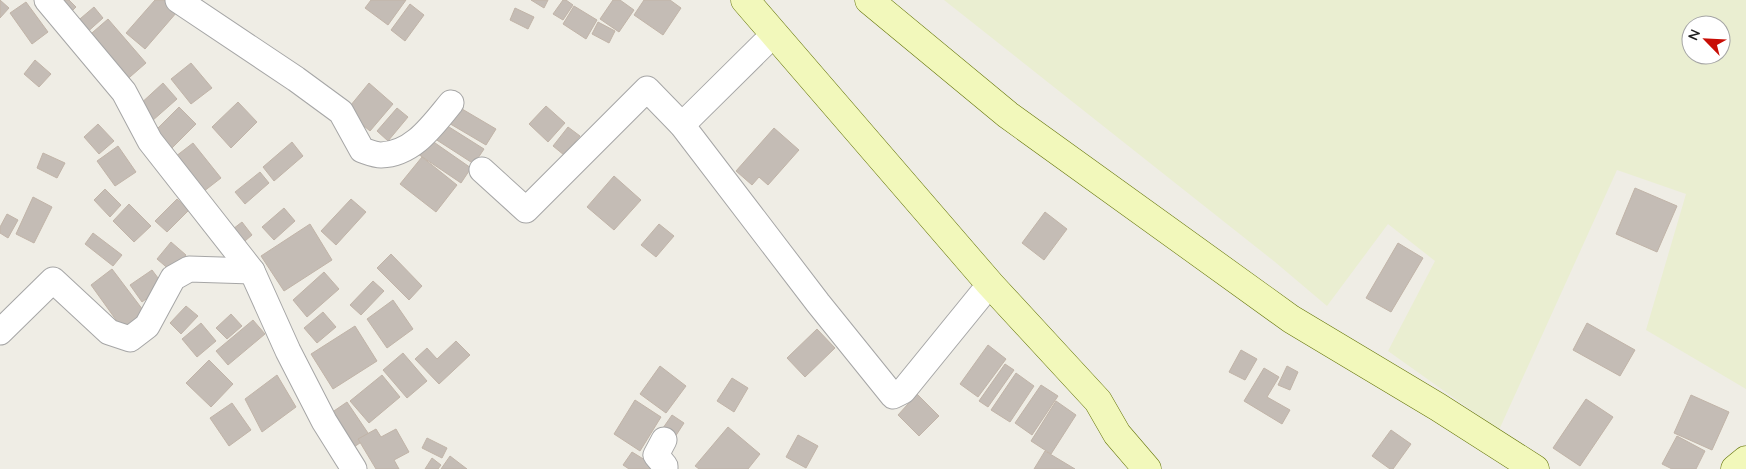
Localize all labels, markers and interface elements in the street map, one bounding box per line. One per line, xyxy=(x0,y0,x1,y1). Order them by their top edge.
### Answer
north arrow xyxy=(1681,15,1731,65)
text: N xyxy=(1684,26,1704,43)

